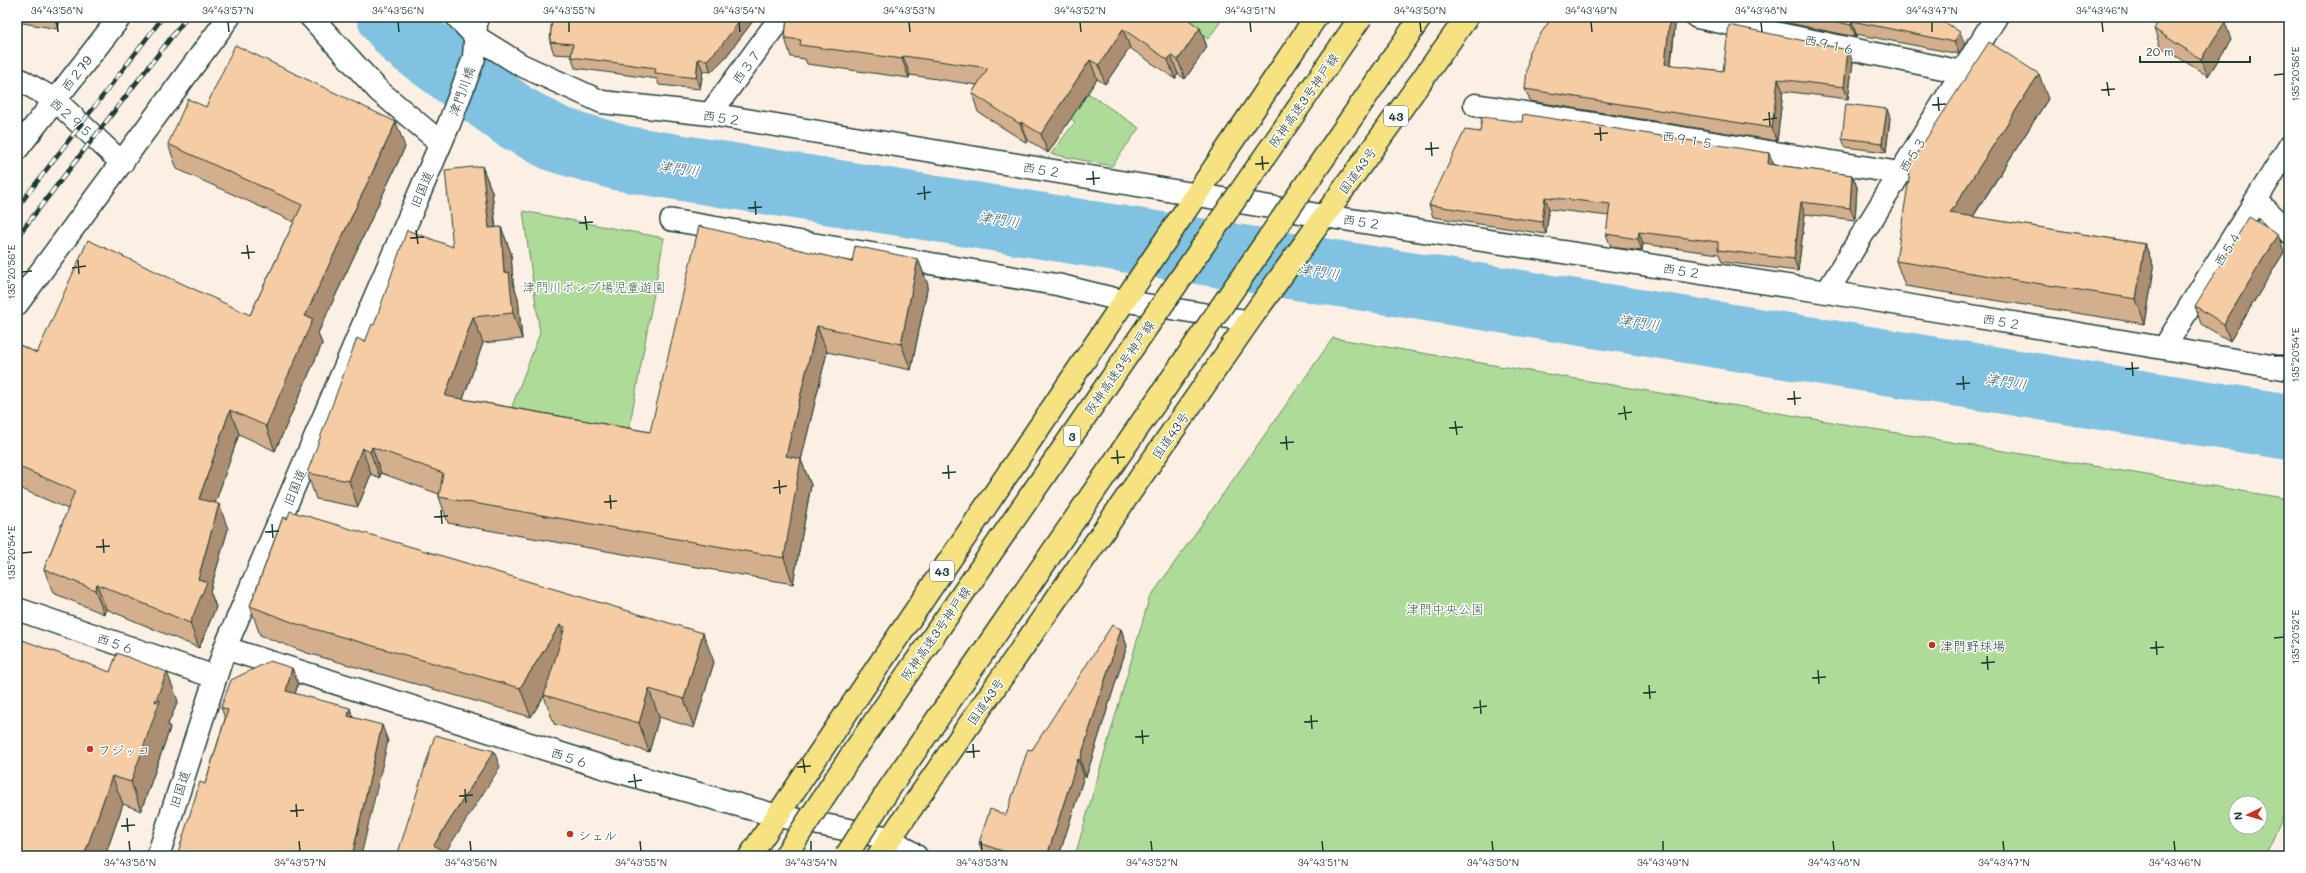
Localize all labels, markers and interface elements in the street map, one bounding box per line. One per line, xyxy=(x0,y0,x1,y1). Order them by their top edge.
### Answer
text: 34°43'58"N xyxy=(31,3,83,17)
text: 34°43'57"N xyxy=(202,3,254,17)
text: 34°43'56"N xyxy=(372,3,424,17)
text: 34°43'55"N xyxy=(543,3,595,17)
text: 34°43'54"N xyxy=(713,3,765,17)
text: 34°43'53"N xyxy=(883,3,935,17)
text: 34°43'52"N xyxy=(1054,3,1106,17)
text: 34°43'51"N xyxy=(1225,3,1275,17)
text: 34°43'50"N xyxy=(1394,3,1446,17)
text: 34°43'49"N xyxy=(1565,3,1617,17)
text: 34°43'48"N xyxy=(1735,3,1787,17)
text: 34°43'47"N xyxy=(1906,3,1958,17)
text: 34°43'46"N xyxy=(2076,3,2128,17)
street label: 西９１６ xyxy=(1803,30,1857,58)
scale bar xyxy=(2140,38,2250,64)
text: 20 m xyxy=(2146,43,2174,59)
street label: 西３７ xyxy=(728,45,764,87)
text: 135°20'56"E xyxy=(2288,46,2302,102)
street label: 阪神高速3号神戸線 xyxy=(1264,49,1343,151)
street label: 西２79 xyxy=(57,51,95,94)
street label: 津門川橋 xyxy=(444,64,478,118)
street label: 西２９５ xyxy=(47,94,97,140)
street label: 西５２ xyxy=(701,106,743,128)
road number: 43 xyxy=(1384,106,1408,126)
street label: 西９１５ xyxy=(1661,127,1715,151)
street label: 西５３ xyxy=(1894,133,1930,175)
street label: 国道43号 xyxy=(1334,143,1380,197)
water label: 津門川 xyxy=(657,155,701,181)
street label: 西５２ xyxy=(1021,158,1063,180)
street label: 旧国道 xyxy=(406,168,436,210)
water label: 津門川 xyxy=(977,206,1021,232)
street label: 西５２ xyxy=(1341,210,1383,232)
street label: 西５４ xyxy=(2209,227,2245,269)
text: 135°20'56"E xyxy=(4,244,18,300)
water label: 津門川 xyxy=(1297,258,1341,284)
street label: 西５２ xyxy=(1661,259,1703,281)
park label: 津門川ポンプ場児童遊園 xyxy=(522,278,666,295)
water label: 津門川 xyxy=(1617,309,1661,335)
street label: 西５２ xyxy=(1981,309,2023,333)
street label: 阪神高速3号神戸線 xyxy=(1080,316,1159,418)
text: 135°20'54"E xyxy=(2288,327,2302,382)
water label: 津門川 xyxy=(1984,368,2028,394)
street label: 国道43号 xyxy=(1147,408,1193,462)
road number: 3 xyxy=(1064,426,1080,446)
street label: 旧国道 xyxy=(279,466,309,508)
text: 135°20'54"E xyxy=(4,525,18,580)
road number: 43 xyxy=(930,561,954,581)
street label: 阪神高速3号神戸線 xyxy=(896,582,975,684)
park label: 津門中央公園 xyxy=(1406,600,1484,617)
text: 135°20'52"E xyxy=(2288,609,2302,664)
street label: 西５６ xyxy=(95,629,137,657)
place label: 津門野球場 xyxy=(1940,637,2005,654)
marker: 津門野球場 xyxy=(1927,640,1937,650)
street label: 国道43号 xyxy=(962,674,1008,728)
place label: フジッコ xyxy=(98,741,150,758)
street label: 西５６ xyxy=(549,743,591,771)
marker: フジッコ xyxy=(85,744,95,754)
street label: 旧国道 xyxy=(165,768,193,810)
north arrow xyxy=(2228,795,2268,835)
text: N xyxy=(2230,811,2245,821)
place label: シェル xyxy=(578,826,617,843)
marker: シェル xyxy=(565,829,575,839)
text: 34°43'58"N xyxy=(104,855,156,869)
text: 34°43'57"N xyxy=(274,855,326,869)
text: 34°43'56"N xyxy=(445,855,497,869)
text: 34°43'55"N xyxy=(615,855,667,869)
text: 34°43'54"N xyxy=(785,855,837,869)
text: 34°43'53"N xyxy=(956,855,1008,869)
text: 34°43'52"N xyxy=(1126,855,1178,869)
text: 34°43'51"N xyxy=(1298,855,1348,869)
text: 34°43'50"N xyxy=(1467,855,1519,869)
text: 34°43'49"N xyxy=(1637,855,1689,869)
text: 34°43'48"N xyxy=(1808,855,1860,869)
text: 34°43'47"N xyxy=(1978,855,2030,869)
text: 34°43'46"N xyxy=(2149,855,2201,869)

